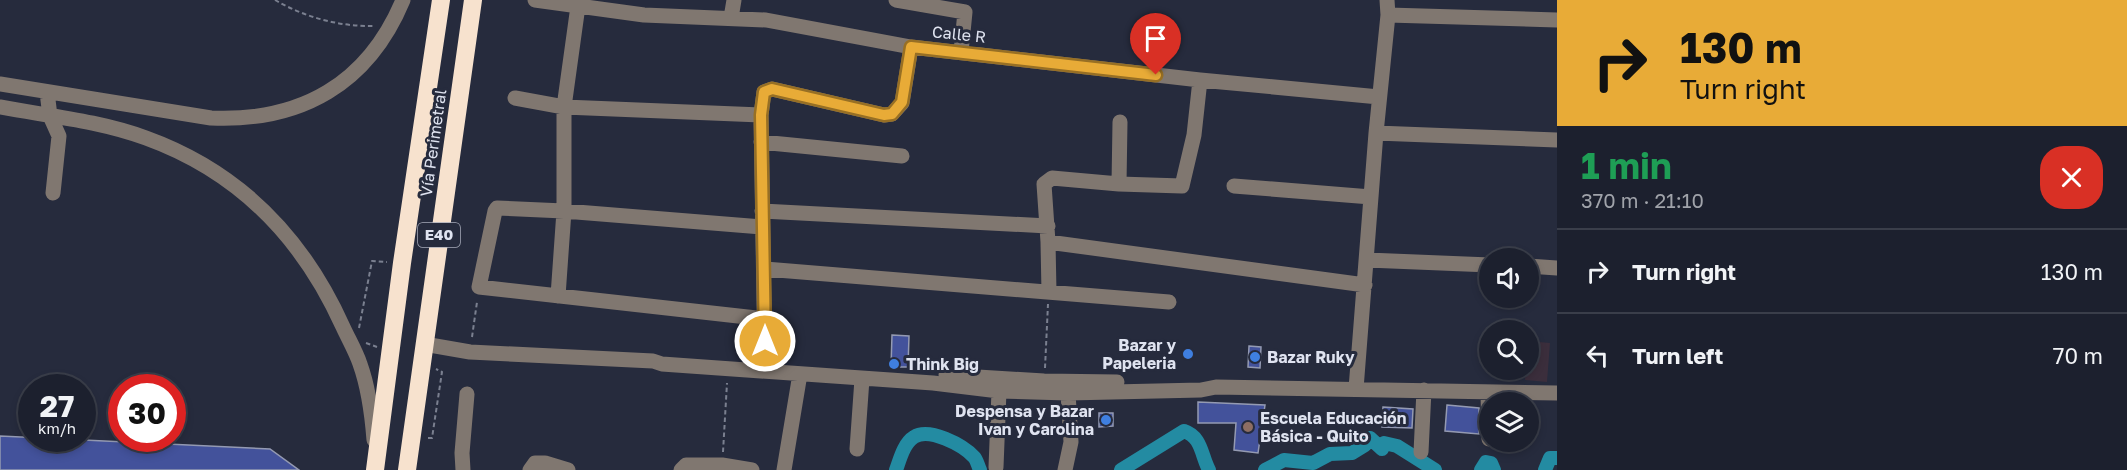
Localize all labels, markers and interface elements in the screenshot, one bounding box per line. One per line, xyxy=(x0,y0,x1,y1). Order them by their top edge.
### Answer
pin xyxy=(1130,13,1181,75)
street label: Calle R xyxy=(931,21,987,47)
icon: arrive xyxy=(1139,22,1172,55)
text: 130 m xyxy=(1680,22,1802,72)
icon: right xyxy=(1581,24,1659,102)
text: Turn right xyxy=(1680,73,1806,105)
street label: Vía Perimetral xyxy=(416,88,450,198)
text: 1 min xyxy=(1581,144,1672,187)
button: close xyxy=(2040,146,2103,209)
text: 370 m · 21:10 xyxy=(1581,188,1704,212)
road number: E40 xyxy=(418,223,460,247)
map controls xyxy=(1479,248,1539,452)
button: sound xyxy=(1479,248,1539,308)
icon: right xyxy=(1581,255,1614,288)
text: Turn right xyxy=(1632,258,1736,285)
text: 130 m xyxy=(2041,258,2103,285)
position arrow xyxy=(733,309,797,373)
button: search xyxy=(1479,320,1539,380)
place label: Bazar y Papeleria xyxy=(1102,335,1176,373)
icon: left xyxy=(1581,339,1614,372)
text: Turn left xyxy=(1632,342,1723,369)
text: 70 m xyxy=(2053,342,2103,369)
marker: Bazar y Papeleria xyxy=(1181,347,1195,361)
place label: Bazar Ruky xyxy=(1267,347,1355,367)
marker: Bazar Ruky xyxy=(1248,350,1262,364)
place label: Think Big xyxy=(906,354,979,374)
marker: Think Big xyxy=(887,357,901,371)
speed limit sign: 30 xyxy=(108,374,186,452)
text: 27 xyxy=(40,388,74,424)
button: layers xyxy=(1479,392,1539,452)
place label: Despensa y Bazar Ivan y Carolina xyxy=(955,401,1094,439)
place label: Escuela Educación Básica - Quito xyxy=(1260,408,1406,446)
marker: Despensa y Bazar Ivan y Carolina xyxy=(1099,413,1113,427)
text: km/h xyxy=(38,419,76,437)
marker: Escuela Educación Básica - Quito xyxy=(1241,420,1255,434)

